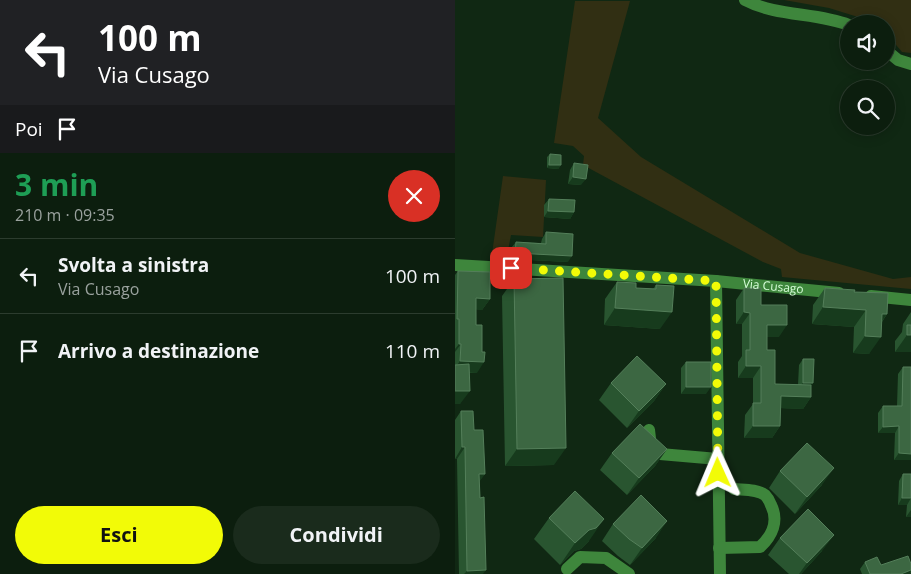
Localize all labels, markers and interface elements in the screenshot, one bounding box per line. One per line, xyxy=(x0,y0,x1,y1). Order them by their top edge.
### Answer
text: 100 m xyxy=(98,14,202,61)
map controls xyxy=(840,15,895,135)
button: sound xyxy=(840,15,895,70)
icon: left xyxy=(15,20,80,85)
text: Via Cusago xyxy=(98,59,210,89)
button: search xyxy=(840,80,895,135)
icon: arrive xyxy=(53,115,81,143)
text: Poi xyxy=(15,116,43,142)
text: 3 min xyxy=(15,164,98,205)
button: close xyxy=(388,170,440,222)
text: 210 m · 09:35 xyxy=(15,204,115,226)
pin xyxy=(490,247,532,289)
text: Svolta a sinistra xyxy=(58,252,209,278)
icon: arrive xyxy=(497,254,525,282)
icon: left xyxy=(15,262,43,290)
text: 100 m xyxy=(385,263,440,289)
street label: Via Cusago xyxy=(742,275,804,298)
text: Via Cusago xyxy=(58,278,139,300)
icon: arrive xyxy=(15,337,43,365)
text: Arrivo a destinazione xyxy=(58,338,259,364)
text: 110 m xyxy=(385,338,440,364)
position arrow xyxy=(691,446,743,498)
button: Esci xyxy=(15,506,223,564)
button: Condividi xyxy=(233,506,440,564)

